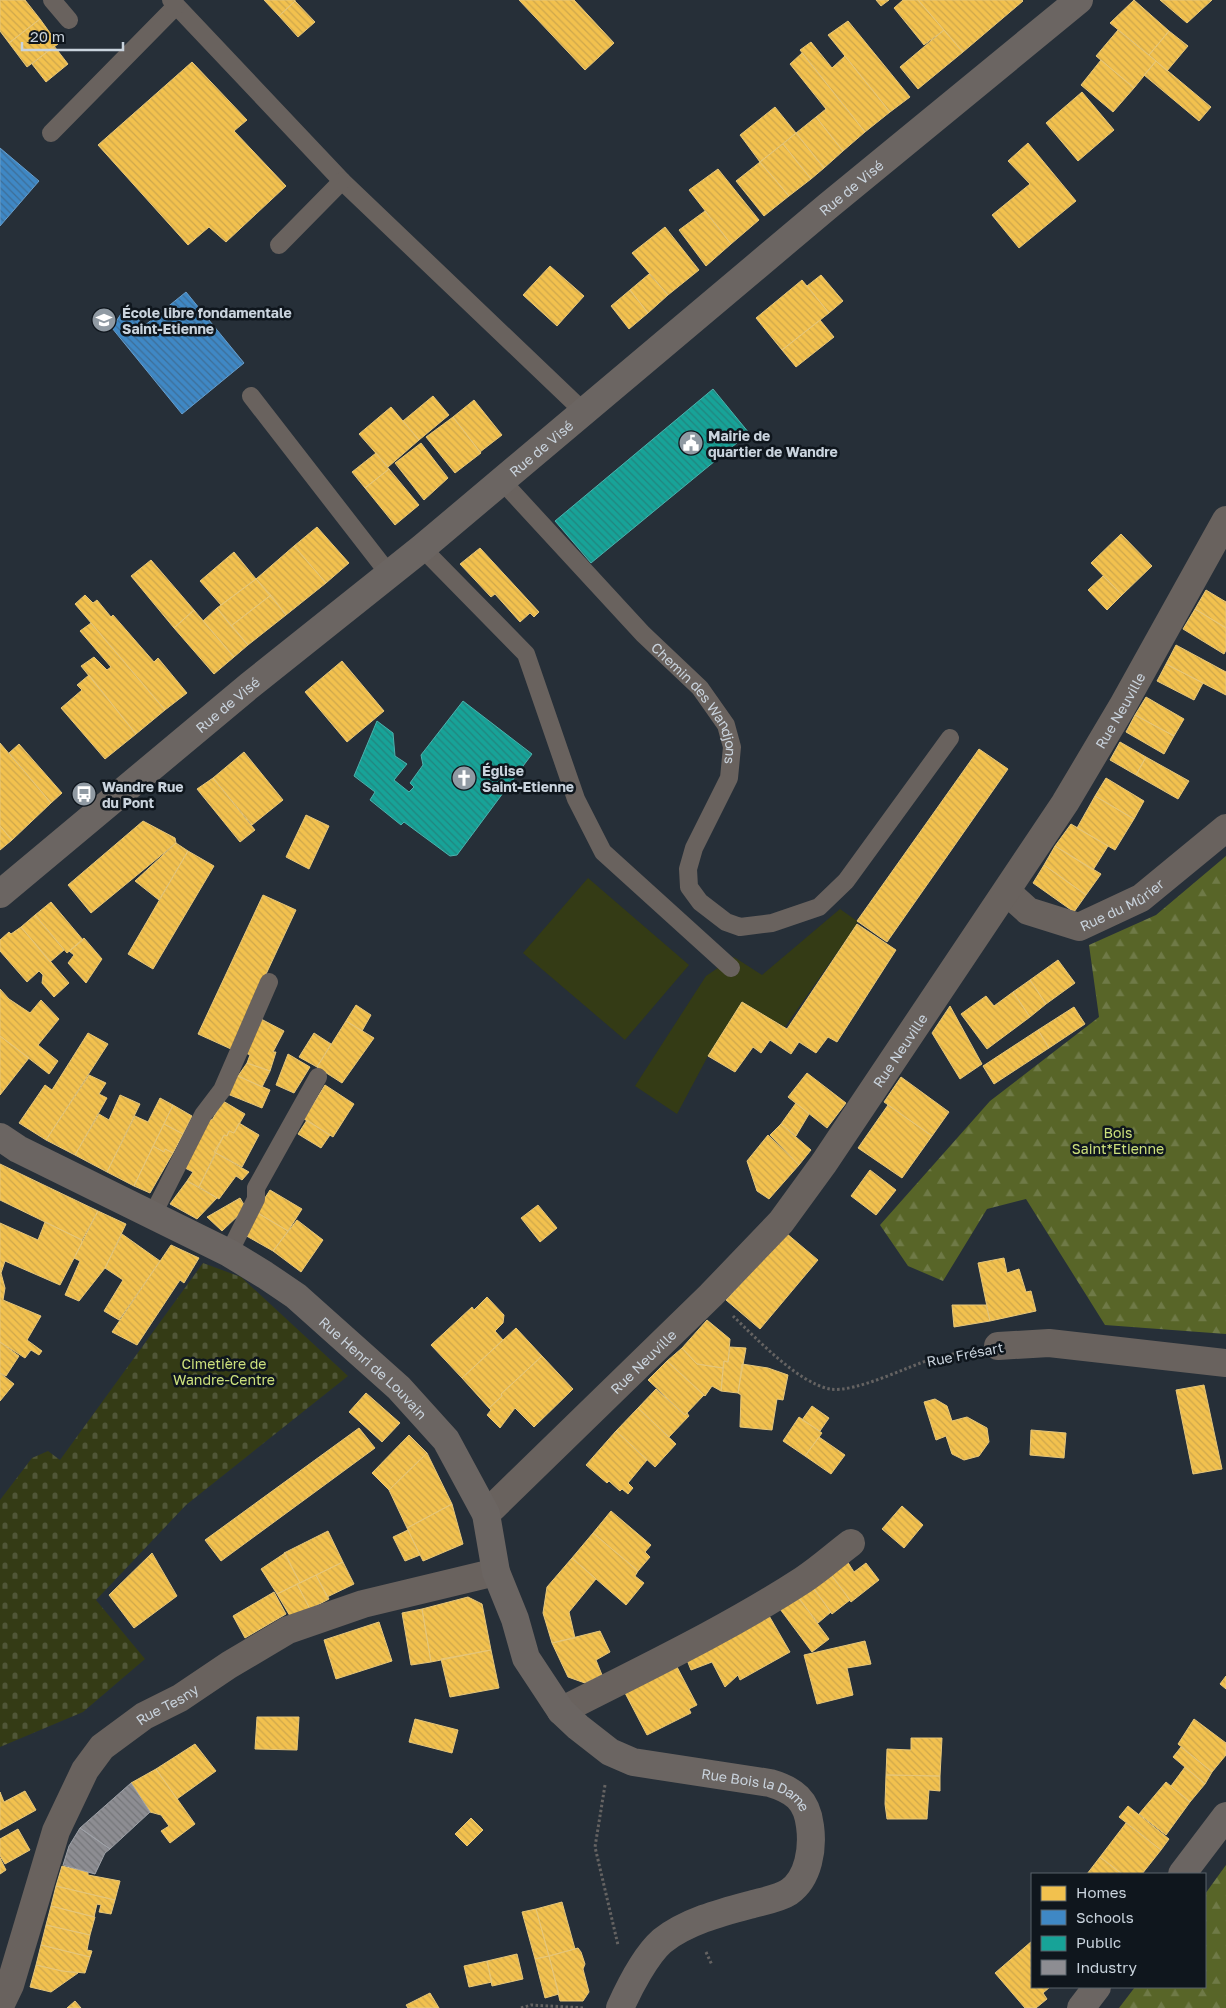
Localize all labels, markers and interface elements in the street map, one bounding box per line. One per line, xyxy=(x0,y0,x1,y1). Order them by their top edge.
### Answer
scale bar xyxy=(22,20,124,52)
text: 20 m xyxy=(30,27,65,45)
street label: Rue de Visé xyxy=(815,156,886,219)
place label: École libre fondamentale Saint-Etienne xyxy=(122,304,292,337)
school or university icon: École libre fondamentale Saint-Etienne xyxy=(91,307,117,333)
street label: Rue de Visé xyxy=(505,416,576,480)
place label: Mairie de quartier de Wandre xyxy=(708,427,838,460)
public building icon: Mairie de quartier de Wandre xyxy=(678,430,704,456)
street label: Chemin des Wandjons xyxy=(648,638,741,765)
street label: Rue Neuville xyxy=(1091,669,1148,751)
street label: Rue de Visé xyxy=(192,673,263,736)
place label: Église Saint-Etienne xyxy=(482,762,574,795)
church icon: Église Saint-Etienne xyxy=(451,765,477,791)
place label: Wandre Rue du Pont xyxy=(102,778,184,811)
bus stop icon: Wandre Rue du Pont xyxy=(71,781,97,807)
street label: Rue du Mûrier xyxy=(1077,874,1167,934)
street label: Rue Neuville xyxy=(869,1010,930,1090)
park label: Bois Saint*Etienne xyxy=(1072,1124,1164,1157)
street label: Rue Henri de Louvain xyxy=(316,1313,431,1422)
street label: Rue Neuville xyxy=(606,1325,679,1397)
street label: Rue Frésart xyxy=(925,1338,1005,1370)
park label: Cimetière de Wandre-Centre xyxy=(173,1355,275,1388)
street label: Rue Tesny xyxy=(132,1680,201,1728)
street label: Rue Bois la Dame xyxy=(700,1764,814,1814)
legend xyxy=(1031,1873,1206,1988)
text: Homes xyxy=(1076,1883,1126,1901)
text: Schools xyxy=(1076,1908,1134,1926)
text: Public xyxy=(1076,1933,1121,1951)
text: Industry xyxy=(1076,1958,1137,1976)

